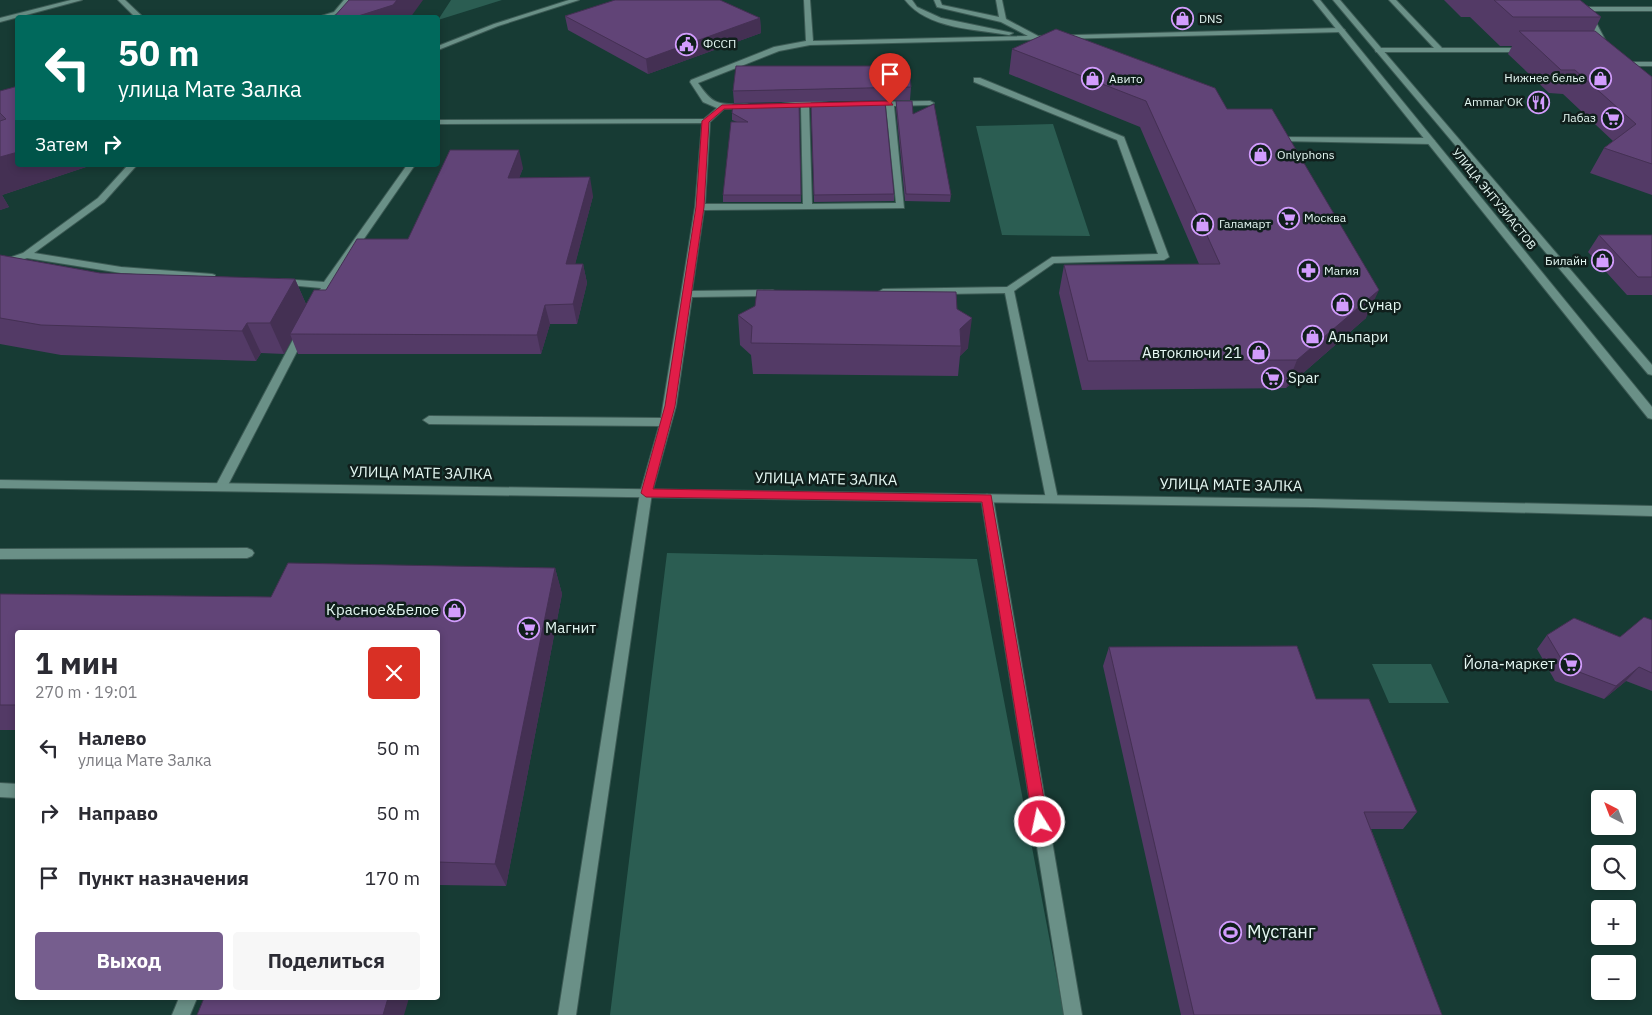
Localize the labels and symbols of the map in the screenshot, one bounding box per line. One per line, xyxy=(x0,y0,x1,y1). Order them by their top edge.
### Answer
shop icon: DNS xyxy=(1171,7,1195,31)
place label: DNS xyxy=(1199,11,1223,26)
public building icon: ФССП xyxy=(675,32,699,56)
place label: ФССП xyxy=(703,36,736,51)
pin xyxy=(869,53,911,104)
shop icon: Нижнее белье xyxy=(1589,66,1613,90)
shop icon: Авито xyxy=(1081,67,1105,91)
place label: Нижнее белье xyxy=(1504,70,1585,85)
place label: Авито xyxy=(1109,71,1143,86)
restaurant icon: Ammar'OK xyxy=(1527,90,1551,114)
place label: Ammar'OK xyxy=(1464,94,1523,109)
supermarket icon: Лабаз xyxy=(1600,106,1624,130)
place label: Лабаз xyxy=(1562,110,1596,125)
shop icon: Onlyphons xyxy=(1249,143,1273,167)
street label: УЛИЦА ЭНТУЗИАСТОВ xyxy=(1449,145,1540,252)
place label: Onlyphons xyxy=(1277,147,1335,162)
supermarket icon: Москва xyxy=(1276,206,1300,230)
place label: Москва xyxy=(1304,210,1347,225)
shop icon: Галамарт xyxy=(1191,212,1215,236)
place label: Галамарт xyxy=(1219,216,1271,231)
shop icon: Билайн xyxy=(1591,249,1615,273)
place label: Билайн xyxy=(1545,253,1587,268)
pharmacy icon: Магия xyxy=(1296,259,1320,283)
place label: Магия xyxy=(1324,263,1359,278)
shop icon: Сунар xyxy=(1331,293,1355,317)
place label: Сунар xyxy=(1359,295,1401,314)
shop icon: Альпари xyxy=(1300,325,1324,349)
place label: Альпари xyxy=(1328,327,1388,346)
shop icon: Автоключи 21 xyxy=(1246,341,1270,365)
place label: Автоключи 21 xyxy=(1142,343,1242,362)
supermarket icon: Spar xyxy=(1260,366,1284,390)
place label: Spar xyxy=(1288,368,1319,387)
street label: УЛИЦА МАТЕ ЗАЛКА xyxy=(349,462,493,483)
street label: УЛИЦА МАТЕ ЗАЛКА xyxy=(754,468,898,489)
street label: УЛИЦА МАТЕ ЗАЛКА xyxy=(1159,474,1303,495)
shop icon: Красное&Белое xyxy=(443,598,467,622)
place label: Красное&Белое xyxy=(326,600,439,619)
supermarket icon: Магнит xyxy=(517,616,541,640)
place label: Магнит xyxy=(545,618,596,637)
supermarket icon: Йола-маркет xyxy=(1559,652,1583,676)
place label: Йола-маркет xyxy=(1463,654,1555,673)
north arrow xyxy=(1591,790,1636,835)
position arrow xyxy=(1013,795,1065,847)
sports icon: Мустанг xyxy=(1219,920,1243,944)
place label: Мустанг xyxy=(1247,920,1316,943)

